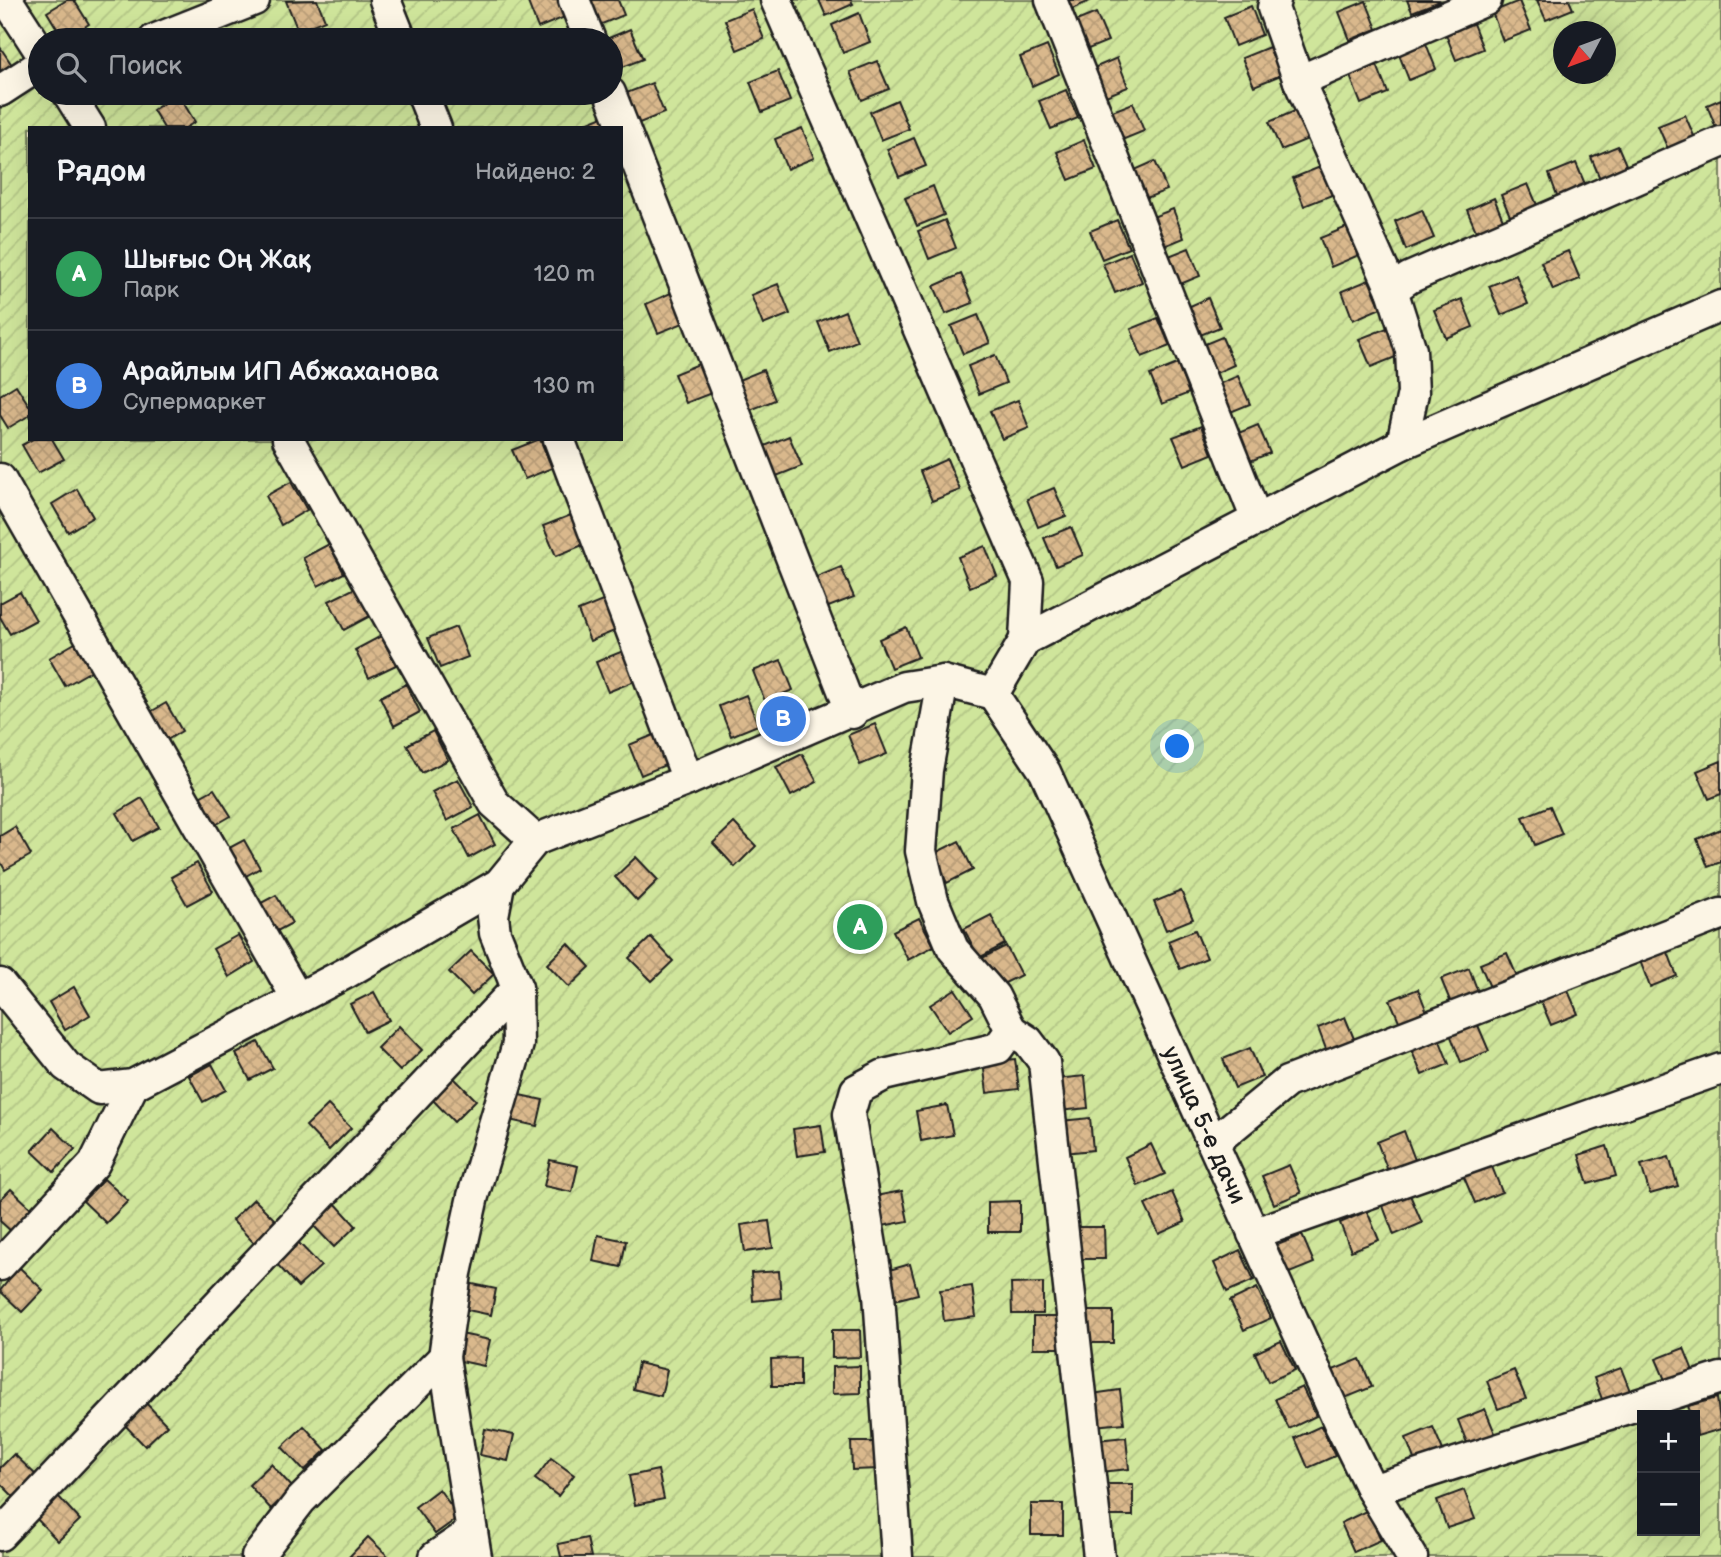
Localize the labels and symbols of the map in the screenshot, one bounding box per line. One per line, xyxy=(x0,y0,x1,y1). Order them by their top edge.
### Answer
north arrow xyxy=(1553,21,1616,84)
pin: B xyxy=(760,693,806,745)
your location xyxy=(1160,729,1194,763)
pin: A xyxy=(837,901,883,953)
street label: улица 5-е дачи xyxy=(1156,1041,1253,1208)

